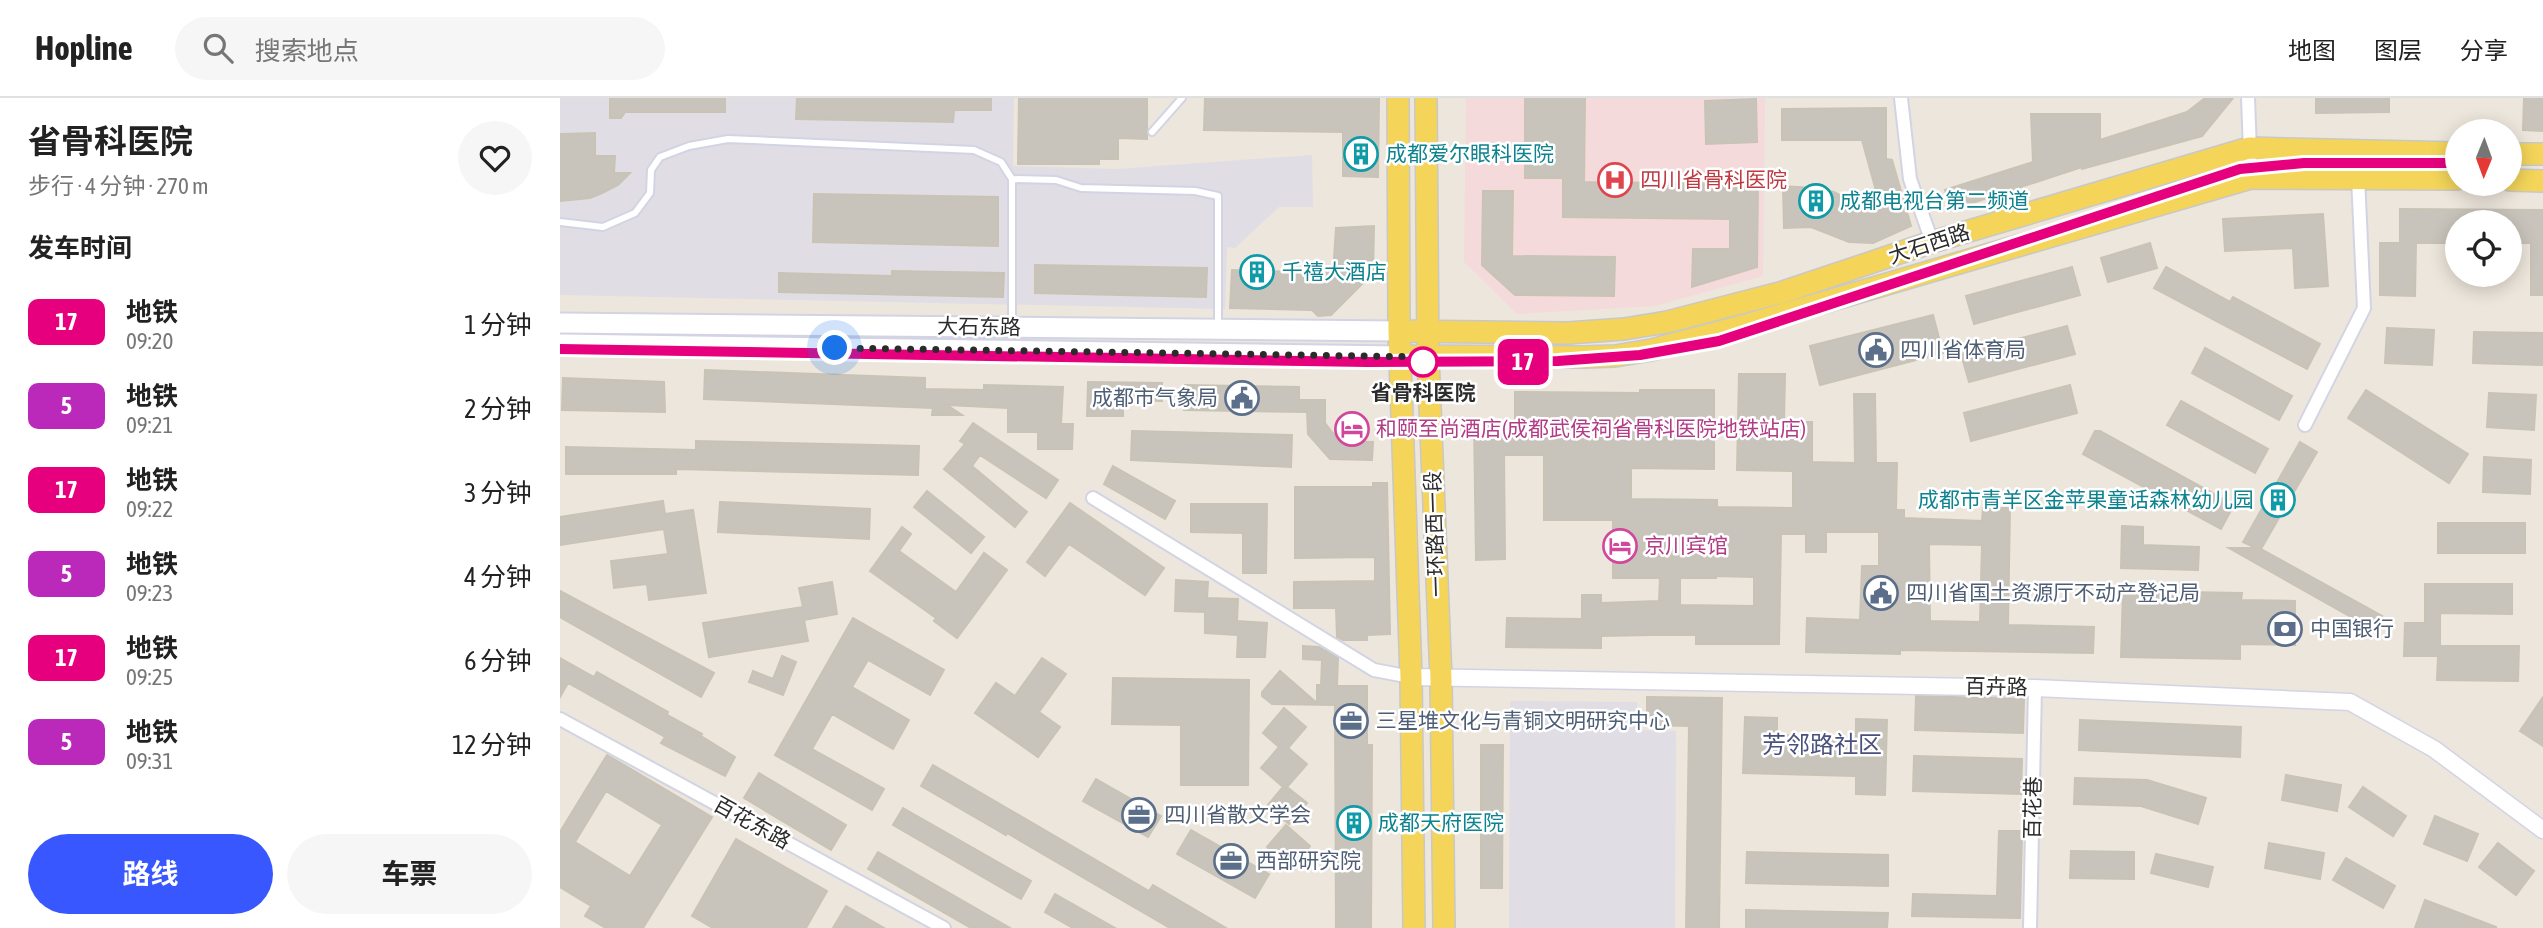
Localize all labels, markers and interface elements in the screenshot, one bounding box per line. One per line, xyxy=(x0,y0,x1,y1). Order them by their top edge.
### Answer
search box xyxy=(175,17,665,80)
text: Hopline xyxy=(35,29,133,67)
icon: search xyxy=(199,29,237,67)
text: 搜索地点 xyxy=(255,36,359,66)
text: 地图 xyxy=(2288,37,2336,64)
text: 图层 xyxy=(2374,37,2422,64)
text: 分享 xyxy=(2460,37,2508,64)
north arrow xyxy=(2445,119,2522,196)
map controls xyxy=(2445,119,2522,287)
button: heart xyxy=(458,121,532,195)
text: 省骨科医院 xyxy=(28,122,193,160)
building icon: 成都爱尔眼科医院 xyxy=(1342,135,1380,173)
place label: 成都爱尔眼科医院 xyxy=(1386,141,1554,165)
hospital icon: 四川省骨科医院 xyxy=(1596,161,1634,199)
place label: 四川省骨科医院 xyxy=(1640,167,1787,191)
text: 步行 · 4 分钟 · 270 m xyxy=(28,173,209,199)
building icon: 成都电视台第二频道 xyxy=(1797,182,1835,220)
place label: 成都电视台第二频道 xyxy=(1840,188,2029,212)
button: locate xyxy=(2445,210,2522,287)
street label: 大石西路 xyxy=(1885,219,1972,267)
text: 发车时间 xyxy=(28,233,132,263)
building icon: 千禧大酒店 xyxy=(1238,253,1276,291)
place label: 千禧大酒店 xyxy=(1282,259,1387,283)
text: 地铁 xyxy=(126,297,178,327)
text: 17 xyxy=(55,308,78,335)
text: 1 分钟 xyxy=(464,310,532,340)
street label: 大石东路 xyxy=(937,313,1021,339)
text: 09:20 xyxy=(126,328,173,354)
your location xyxy=(817,330,852,365)
public building icon: 四川省体育局 xyxy=(1857,331,1895,369)
place label: 四川省体育局 xyxy=(1900,337,2026,361)
line badge: 17 xyxy=(1492,339,1555,385)
marker: 省骨科医院 xyxy=(1408,347,1438,377)
text: 17 xyxy=(1512,348,1534,375)
public building icon: 成都市气象局 xyxy=(1223,379,1261,417)
place label: 省骨科医院 xyxy=(1371,380,1476,404)
text: 地铁 xyxy=(126,381,178,411)
place label: 成都市气象局 xyxy=(1092,385,1218,409)
text: 5 xyxy=(61,392,72,419)
text: 2 分钟 xyxy=(464,394,532,424)
hotel icon: 和颐至尚酒店(成都武侯祠省骨科医院地铁站店) xyxy=(1333,410,1371,448)
text: 09:21 xyxy=(126,412,173,438)
place label: 和颐至尚酒店(成都武侯祠省骨科医院地铁站店) xyxy=(1376,416,1806,440)
text: 地铁 xyxy=(126,465,178,495)
street label: 一环路西一段 xyxy=(1420,471,1448,597)
text: 17 xyxy=(55,476,78,503)
text: 3 分钟 xyxy=(464,478,532,508)
building icon: 成都市青羊区金苹果童话森林幼儿园 xyxy=(2259,481,2297,519)
place label: 成都市青羊区金苹果童话森林幼儿园 xyxy=(1918,487,2254,511)
text: 09:22 xyxy=(126,496,173,522)
hotel icon: 京川宾馆 xyxy=(1601,527,1639,565)
place label: 京川宾馆 xyxy=(1644,533,1728,557)
text: 地铁 xyxy=(126,549,178,579)
text: 5 xyxy=(61,560,72,587)
text: 4 分钟 xyxy=(464,562,532,592)
public building icon: 四川省国土资源厅不动产登记局 xyxy=(1862,574,1900,612)
text: 09:23 xyxy=(126,580,173,606)
place label: 四川省国土资源厅不动产登记局 xyxy=(1906,580,2200,604)
bank icon: 中国银行 xyxy=(2266,610,2304,648)
place label: 中国银行 xyxy=(2310,616,2394,640)
text: 地铁 xyxy=(126,633,178,663)
text: 17 xyxy=(55,644,78,671)
text: 6 分钟 xyxy=(464,646,532,676)
text: 09:25 xyxy=(126,664,173,690)
street label: 百卉路 xyxy=(1964,673,2028,699)
office icon: 三星堆文化与青铜文明研究中心 xyxy=(1332,702,1370,740)
place label: 三星堆文化与青铜文明研究中心 xyxy=(1376,708,1670,732)
text: 地铁 xyxy=(126,717,178,747)
text: 5 xyxy=(61,728,72,755)
text: 12 分钟 xyxy=(452,730,532,760)
district label: 芳邻路社区 xyxy=(1762,731,1882,758)
text: 09:31 xyxy=(126,748,173,774)
street label: 百花巷 xyxy=(2019,776,2045,840)
street label: 百花东路 xyxy=(710,791,795,853)
office icon: 四川省散文学会 xyxy=(1120,796,1158,834)
place label: 四川省散文学会 xyxy=(1164,802,1311,826)
building icon: 成都天府医院 xyxy=(1335,804,1373,842)
place label: 成都天府医院 xyxy=(1378,810,1504,834)
button: 路线 xyxy=(28,834,273,914)
button: 车票 xyxy=(287,834,532,914)
office icon: 西部研究院 xyxy=(1212,842,1250,880)
place label: 西部研究院 xyxy=(1256,848,1361,872)

